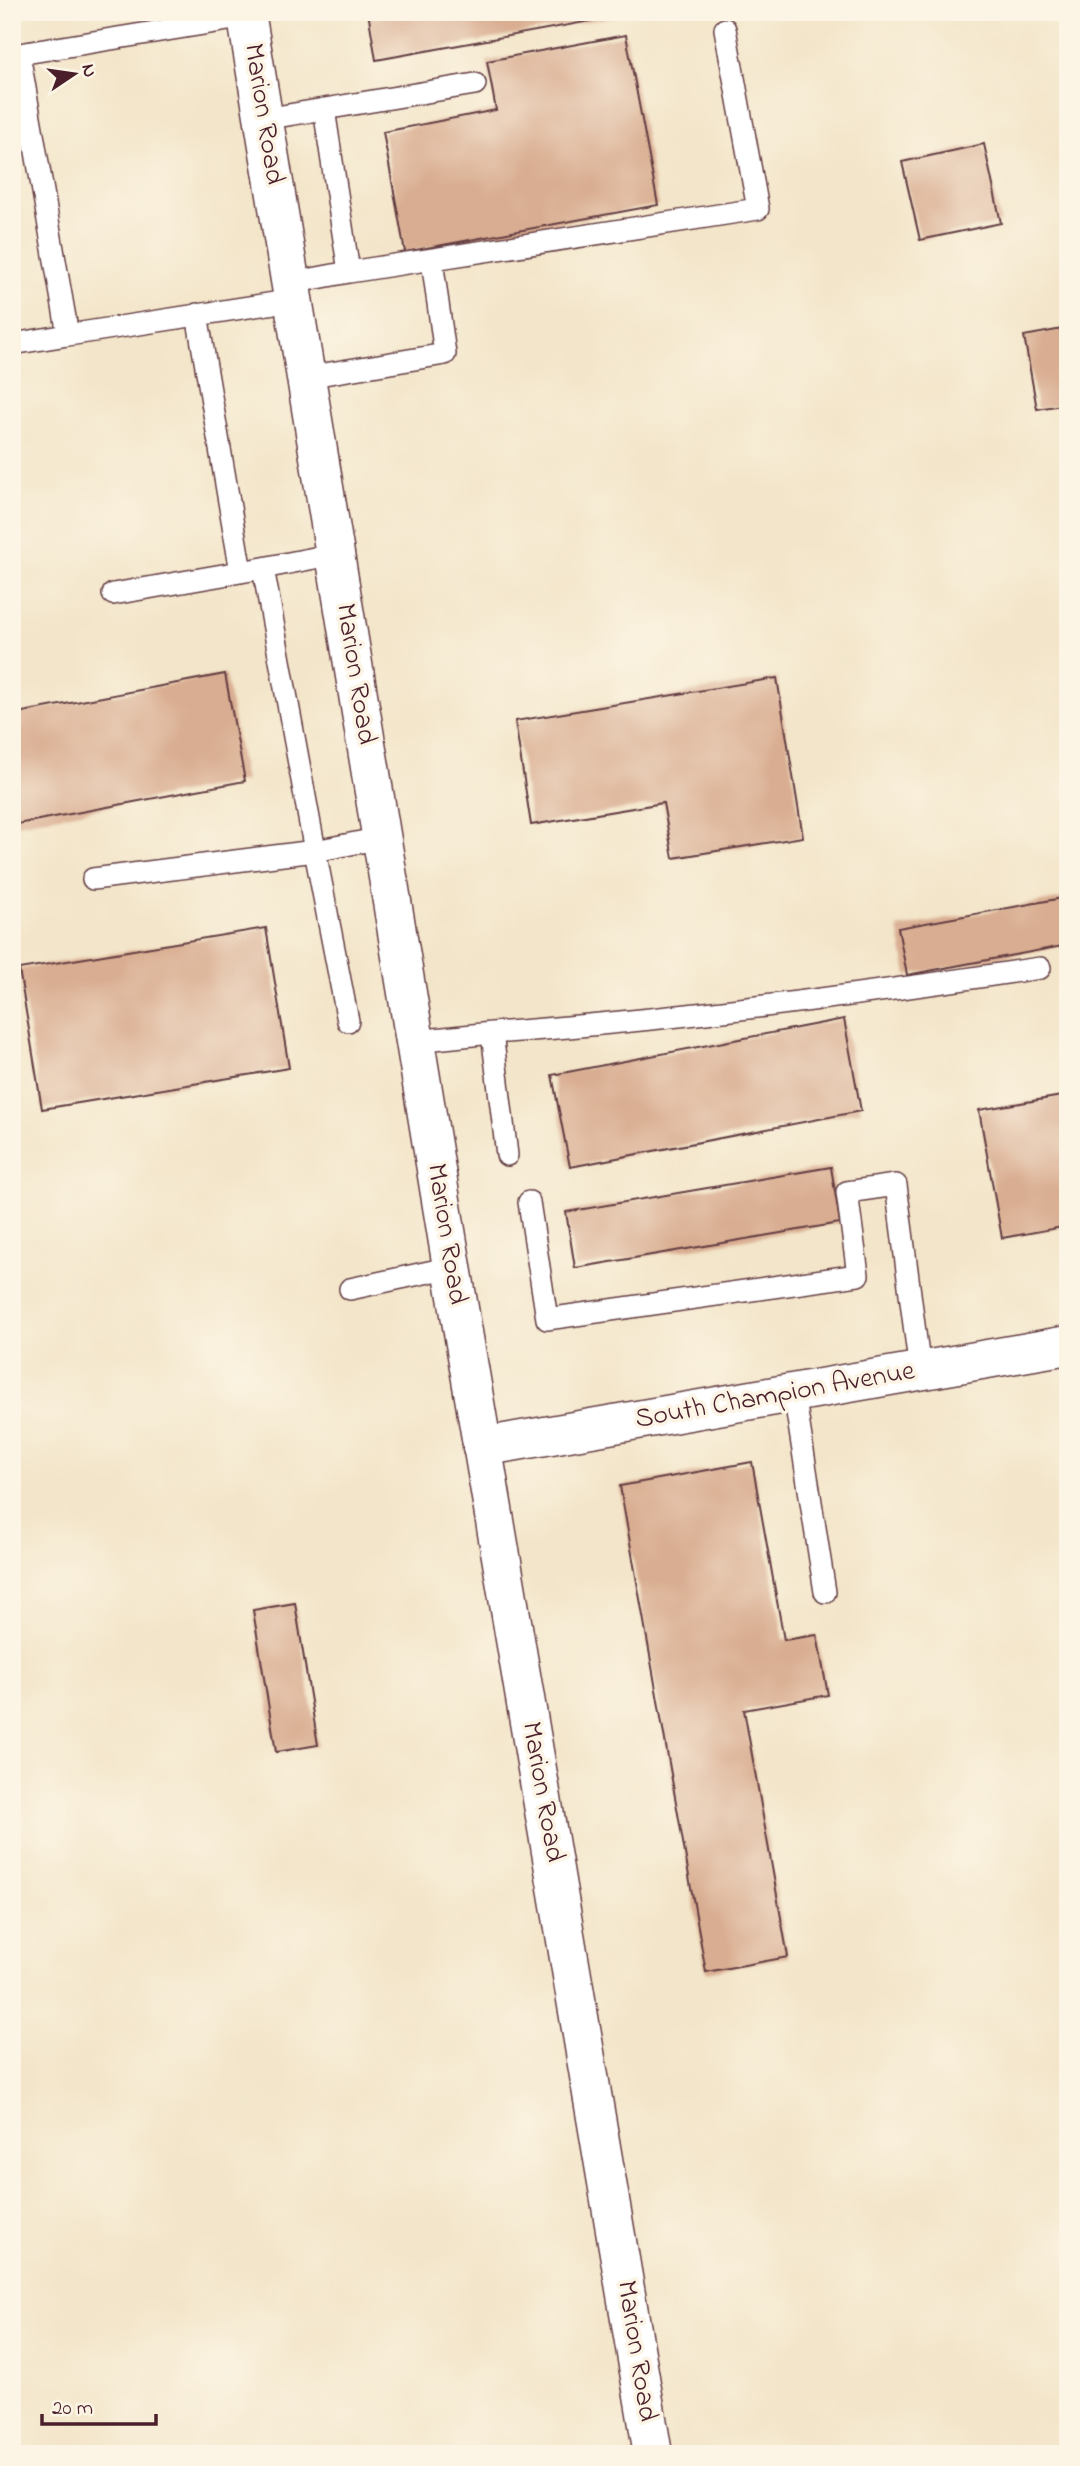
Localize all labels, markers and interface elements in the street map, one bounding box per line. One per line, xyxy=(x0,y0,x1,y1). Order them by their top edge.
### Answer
north arrow xyxy=(38,38,108,108)
street label: Marion Road xyxy=(232,41,294,188)
text: N xyxy=(74,61,103,80)
street label: Marion Road xyxy=(324,601,386,748)
street label: Marion Road xyxy=(415,1161,477,1308)
street label: South Champion Avenue xyxy=(632,1351,918,1441)
street label: Marion Road xyxy=(509,1718,575,1866)
street label: Marion Road xyxy=(605,2278,667,2425)
scale bar xyxy=(42,2382,156,2426)
text: 20 m xyxy=(52,2394,93,2424)

